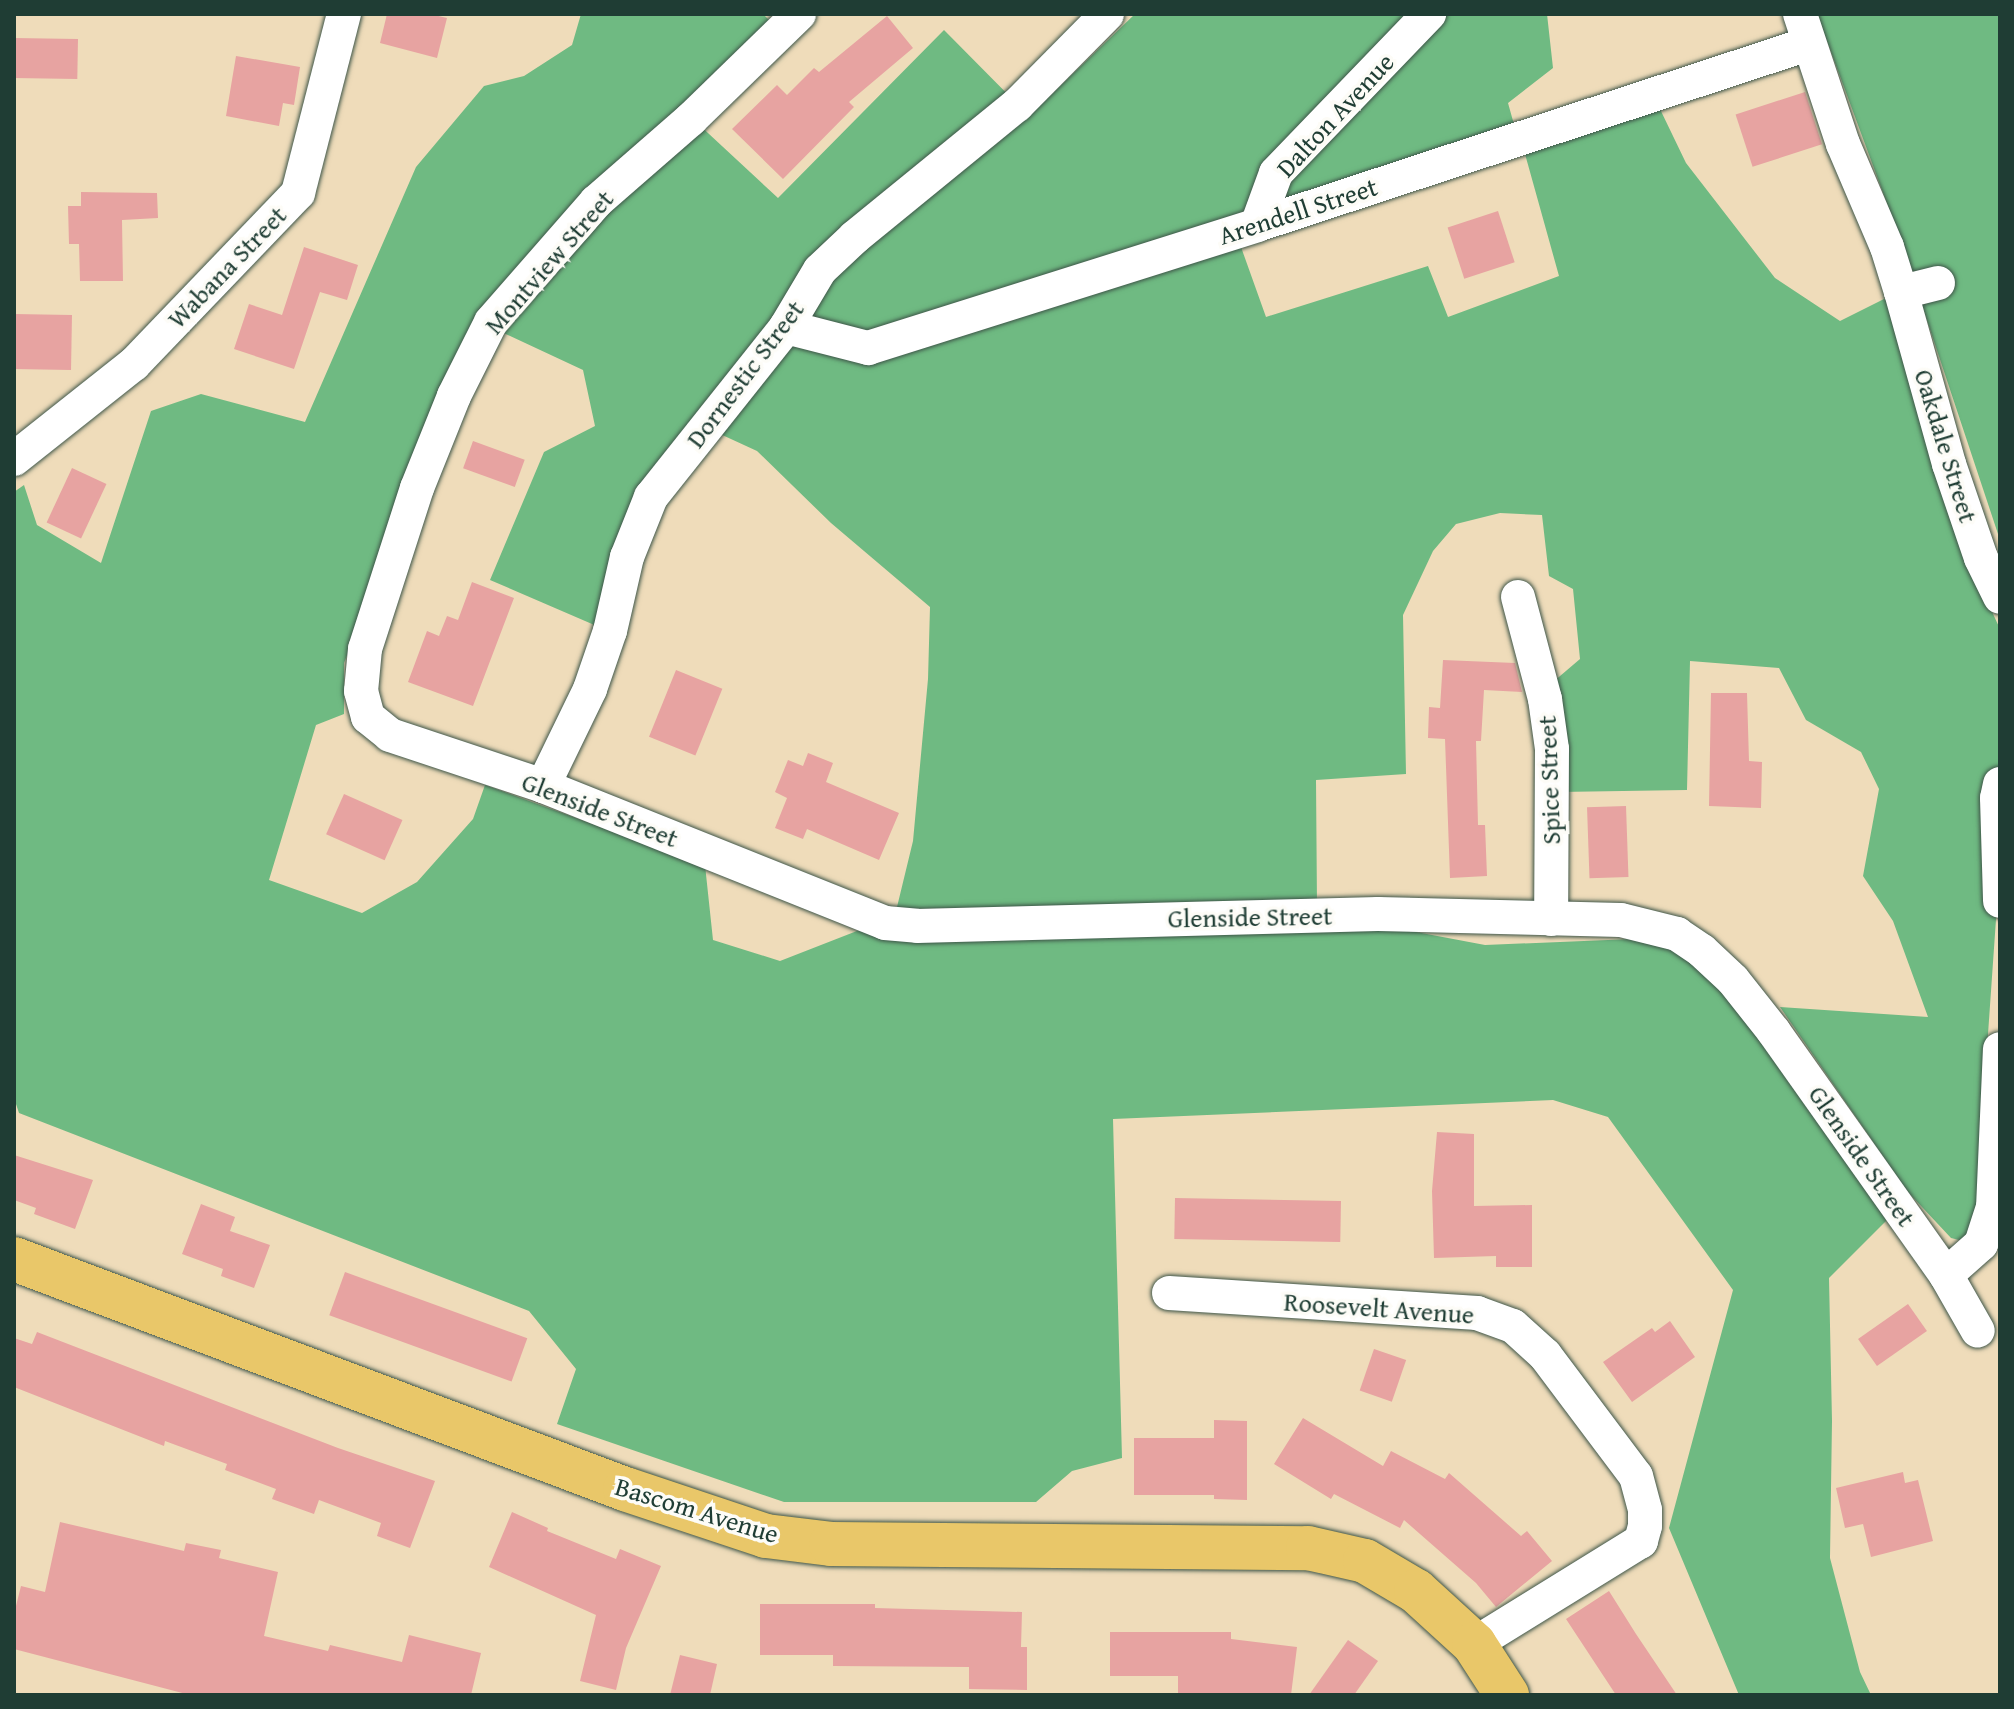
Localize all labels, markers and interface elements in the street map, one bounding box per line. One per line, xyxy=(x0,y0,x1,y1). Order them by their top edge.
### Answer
street label: Dalton Avenue xyxy=(1270,47,1400,183)
street label: Arendell Street xyxy=(1215,171,1381,251)
street label: Montview Street xyxy=(478,184,620,340)
street label: Wabana Street xyxy=(161,200,293,334)
street label: Dornestic Street xyxy=(679,294,811,454)
street label: Oakdale Street xyxy=(1908,366,1984,526)
street label: Spice Street xyxy=(1531,715,1567,845)
street label: Glenside Street xyxy=(518,766,682,854)
street label: Glenside Street xyxy=(1167,900,1333,934)
street label: Glenside Street xyxy=(1802,1080,1922,1232)
street label: Roosevelt Avenue xyxy=(1283,1286,1475,1330)
street label: Bascom Avenue xyxy=(612,1470,782,1550)

